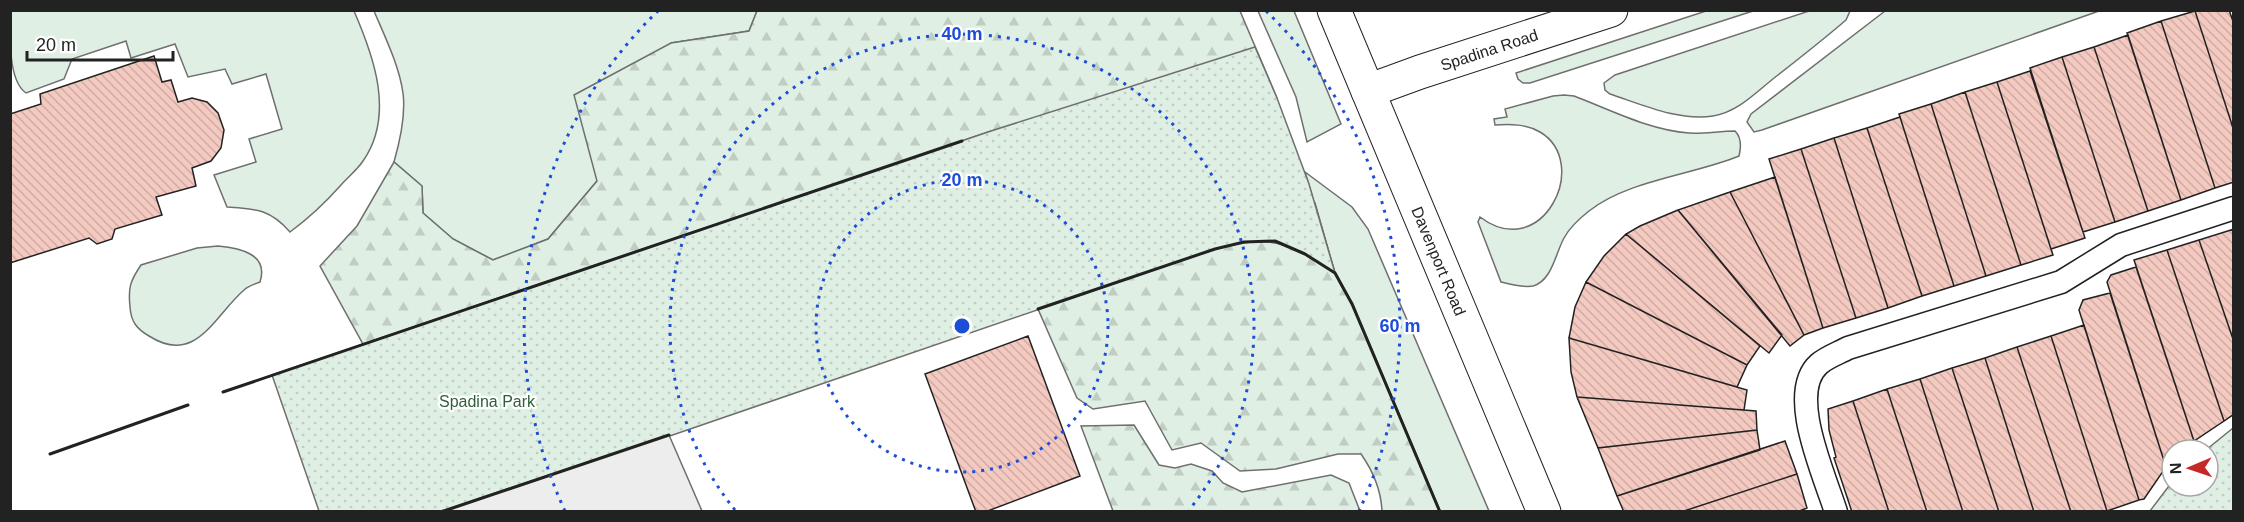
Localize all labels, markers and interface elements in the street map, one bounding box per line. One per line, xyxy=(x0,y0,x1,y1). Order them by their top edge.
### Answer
scale bar xyxy=(27,24,172,62)
text: 40 m xyxy=(941,24,983,44)
street label: Spadina Road xyxy=(1438,26,1540,74)
text: 20 m xyxy=(36,35,76,55)
text: 20 m xyxy=(941,170,983,190)
street label: Davenport Road xyxy=(1408,204,1469,318)
centre of rings xyxy=(952,316,972,336)
text: 60 m xyxy=(1379,316,1421,336)
park label: Spadina Park xyxy=(439,393,536,410)
north arrow xyxy=(2160,438,2220,498)
text: N xyxy=(2167,462,2184,475)

